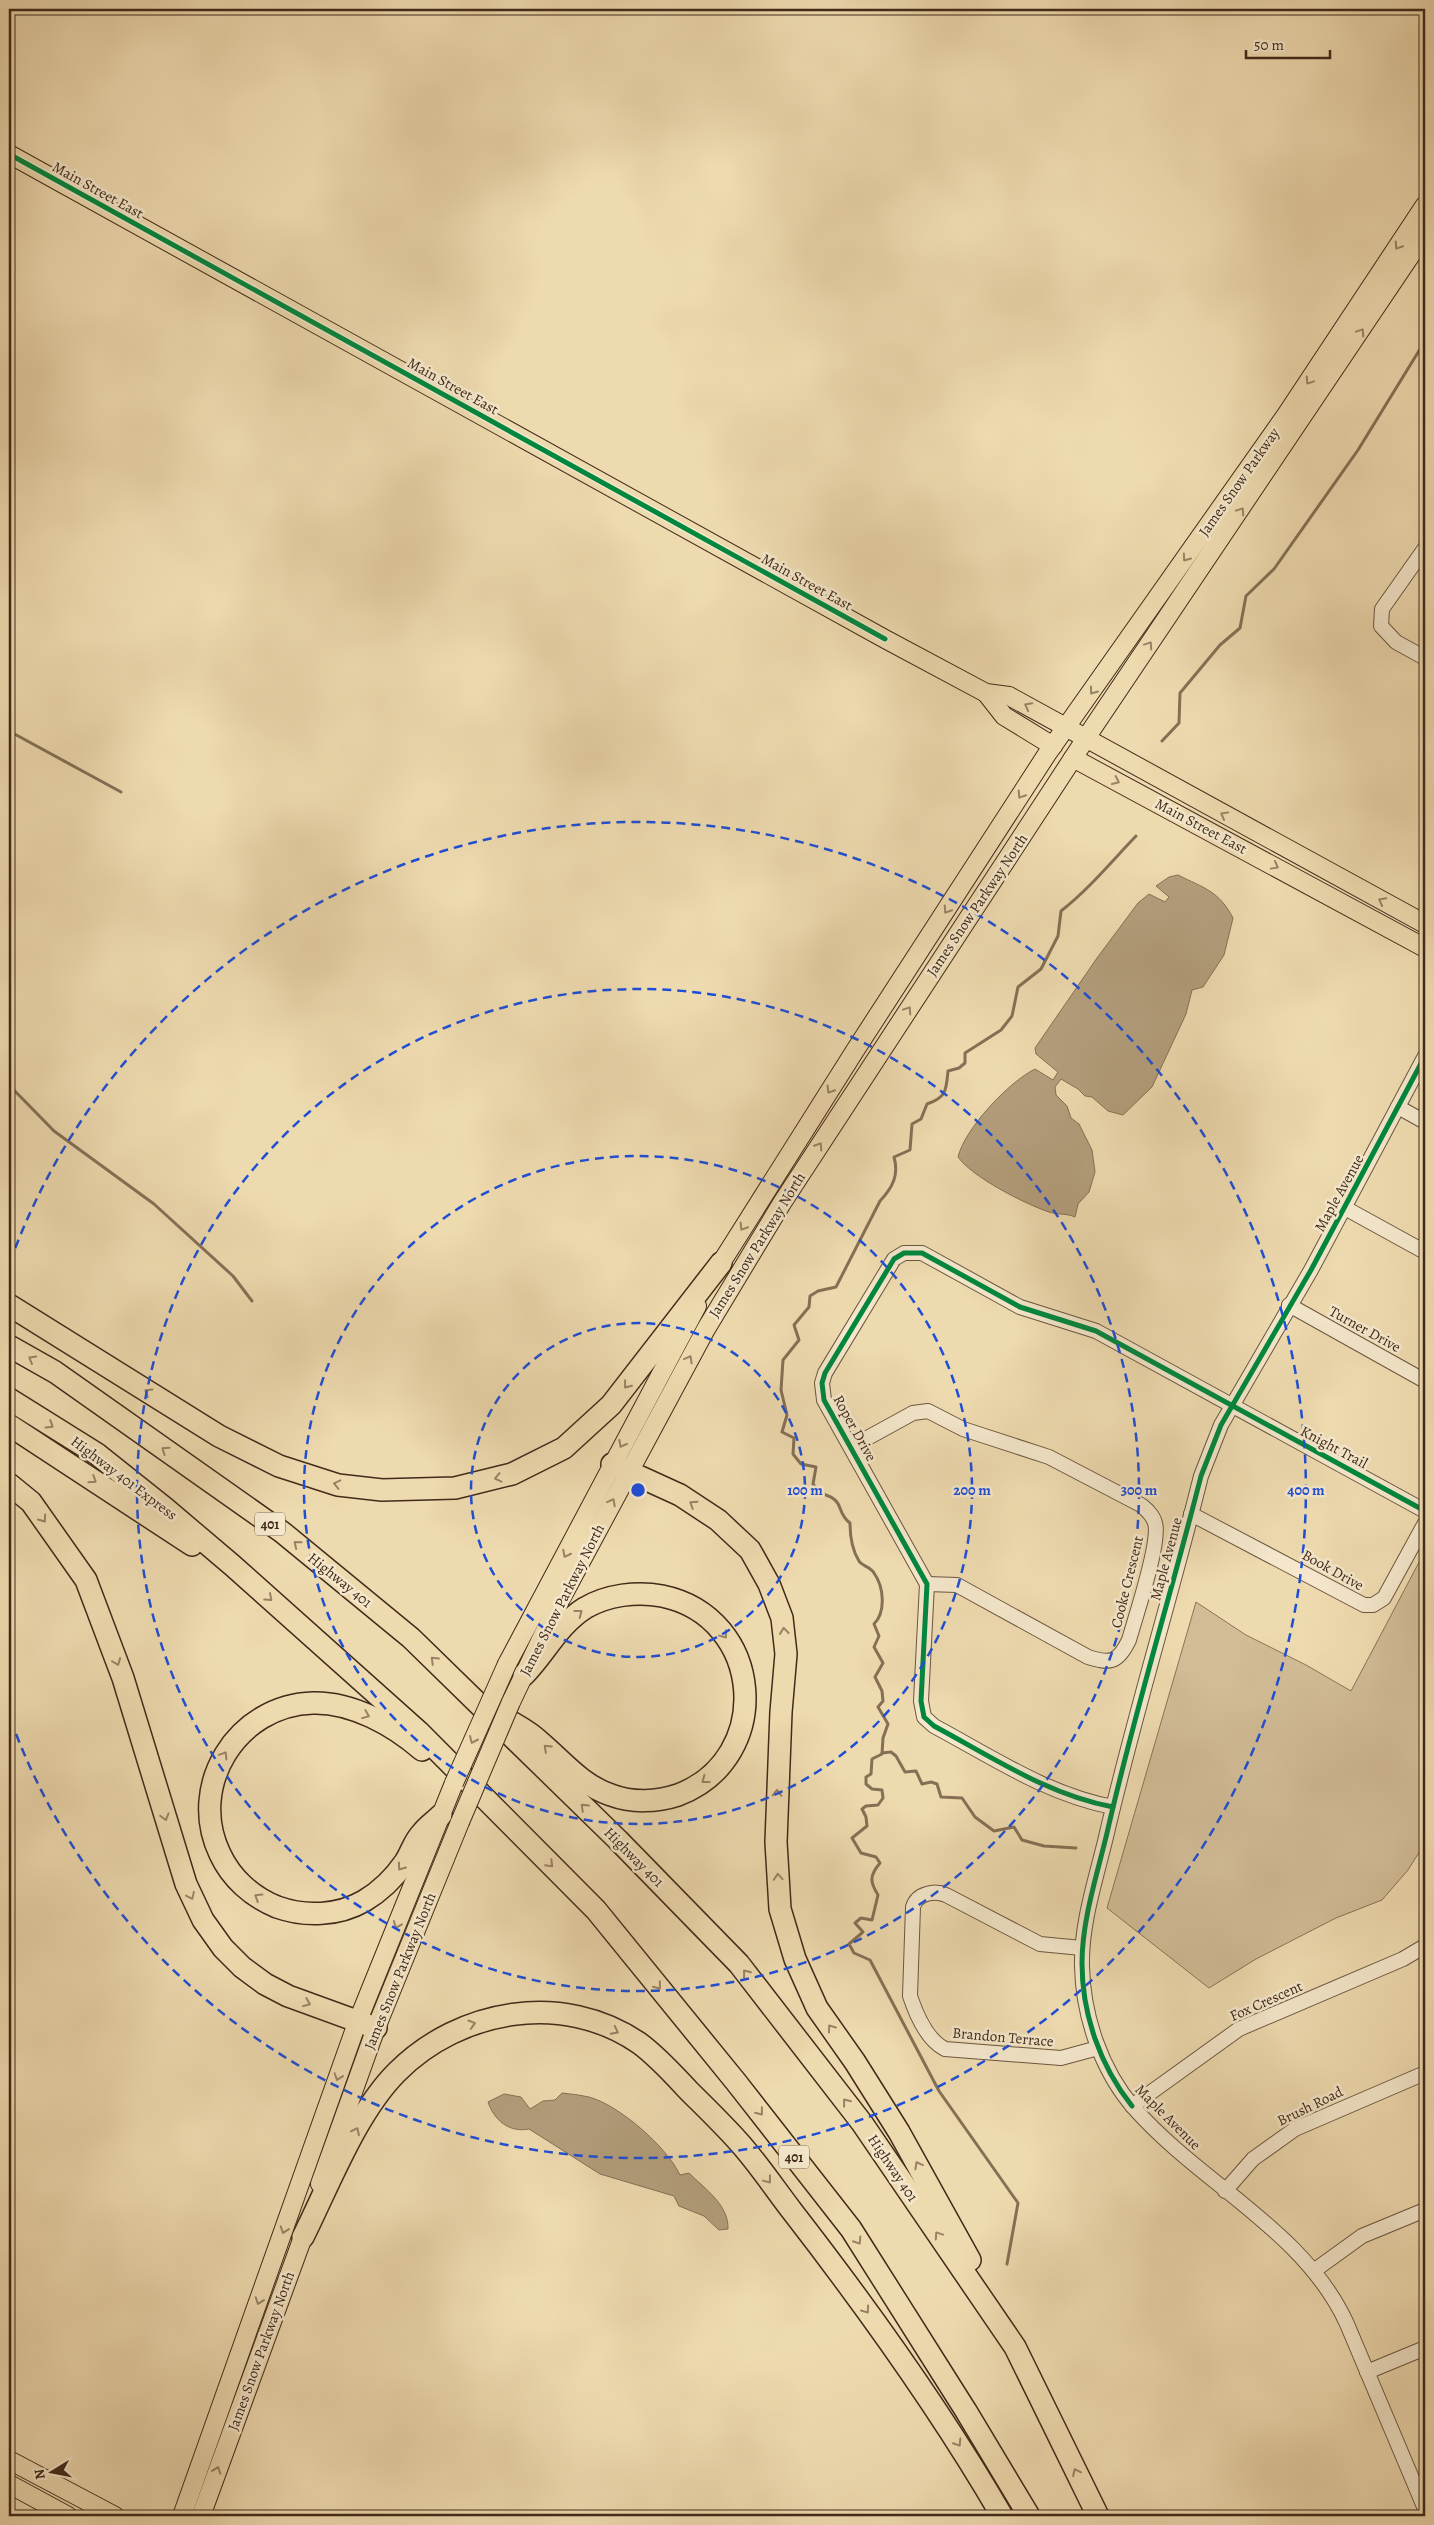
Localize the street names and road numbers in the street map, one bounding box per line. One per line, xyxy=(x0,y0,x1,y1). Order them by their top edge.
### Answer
street label: Main Street East xyxy=(49,157,147,223)
street label: Main Street East xyxy=(404,353,502,419)
street label: James Snow Parkway xyxy=(1194,423,1284,540)
street label: Main Street East xyxy=(758,549,856,615)
street label: Main Street East xyxy=(1152,793,1250,859)
street label: James Snow Parkway North xyxy=(922,830,1032,980)
street label: Maple Avenue xyxy=(1310,1151,1369,1235)
street label: James Snow Parkway North xyxy=(704,1168,810,1322)
street label: Turner Drive xyxy=(1326,1301,1405,1357)
street label: Roper Drive xyxy=(829,1391,882,1465)
street label: Knight Trail xyxy=(1297,1421,1371,1473)
street label: Highway 401 Express xyxy=(67,1431,181,1525)
road number: 401 xyxy=(255,1512,285,1536)
street label: Maple Avenue xyxy=(1145,1515,1187,1603)
street label: James Snow Parkway North xyxy=(515,1521,609,1679)
street label: Cooke Crescent xyxy=(1106,1534,1148,1630)
street label: Book Drive xyxy=(1298,1545,1368,1595)
street label: Highway 401 xyxy=(304,1548,376,1612)
street label: Highway 401 xyxy=(600,1823,668,1891)
street label: James Snow Parkway North xyxy=(359,1889,441,2053)
street label: Fox Crescent xyxy=(1226,1976,1306,2026)
street label: Brandon Terrace xyxy=(952,2023,1055,2051)
street label: Maple Avenue xyxy=(1131,2080,1205,2154)
street label: Brush Road xyxy=(1274,2081,1347,2131)
street label: Highway 401 xyxy=(863,2130,923,2206)
road number: 401 xyxy=(779,2146,809,2168)
street label: James Snow Parkway North xyxy=(223,2269,299,2433)

